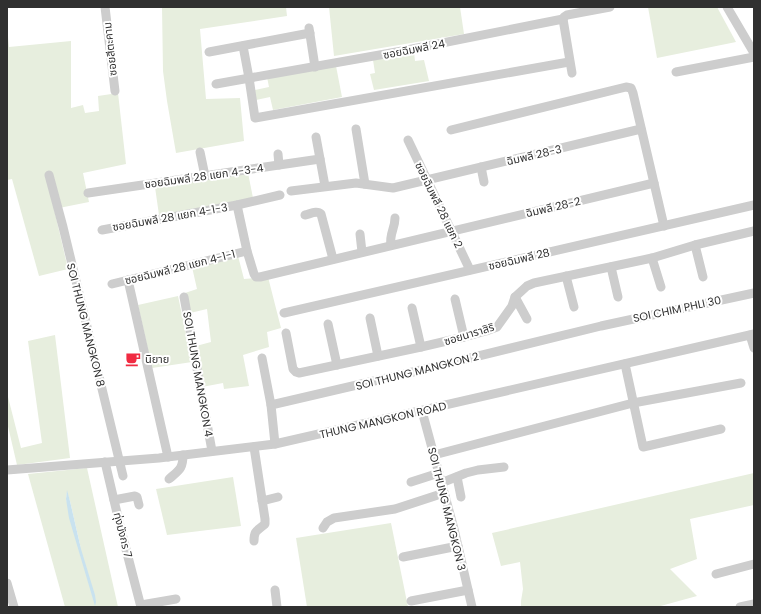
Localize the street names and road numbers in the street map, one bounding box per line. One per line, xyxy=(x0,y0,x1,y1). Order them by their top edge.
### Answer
street label: ซอยสีตะคาม xyxy=(99,21,121,77)
street label: ซอยฉิมพลี 24 xyxy=(382,35,446,63)
street label: ฉิมพลี 28-3 xyxy=(505,141,563,169)
street label: ซอยฉิมพลี 28 แยก 2 xyxy=(411,159,467,251)
street label: ซอยฉิมพลี 28 แยก 4-3-4 xyxy=(144,160,265,192)
street label: ฉิมพลี 28-2 xyxy=(524,193,582,221)
street label: ซอยฉิมพลี 28 แยก 4-1-3 xyxy=(111,199,229,235)
street label: ซอยฉิมพลี 28 xyxy=(487,244,551,274)
street label: ซอยฉิมพลี 28 แยก 4-1-1 xyxy=(123,246,237,288)
street label: SOI THUNG MANGKON 8 xyxy=(63,261,109,389)
street label: SOI CHIM PHLI 30 xyxy=(631,292,723,326)
street label: SOI THUNG MANGKON 4 xyxy=(179,310,217,438)
street label: ซอยนาราสิริ xyxy=(442,319,497,349)
street label: SOI THUNG MANGKON 2 xyxy=(354,348,480,394)
street label: THUNG MANGKON ROAD xyxy=(318,398,448,442)
street label: SOI THUNG MANGKON 3 xyxy=(424,446,470,572)
street label: ทุ่งมังกร 7 xyxy=(110,511,136,559)

